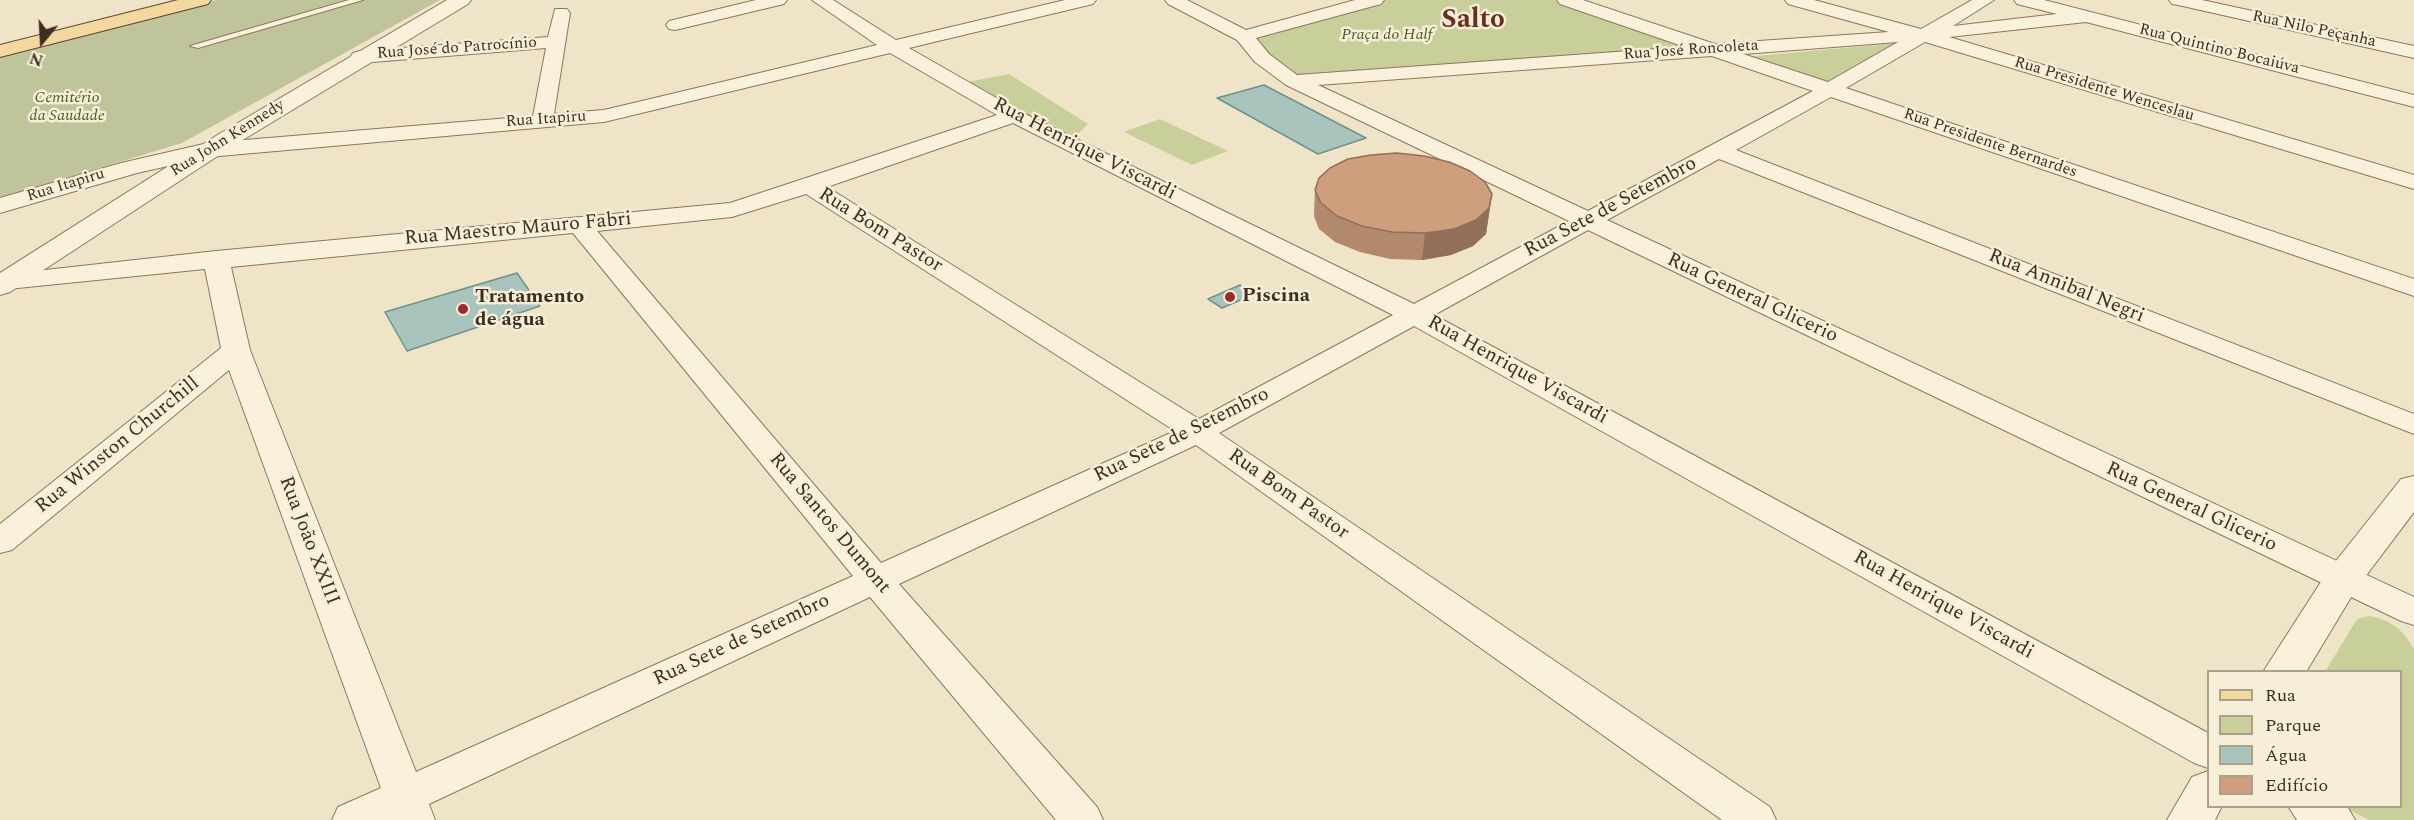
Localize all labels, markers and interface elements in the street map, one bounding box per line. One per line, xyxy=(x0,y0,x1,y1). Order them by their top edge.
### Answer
district label: Salto xyxy=(1441,6,1505,38)
street label: Rua Nilo Peçanha xyxy=(2250,8,2378,52)
north arrow xyxy=(12,12,72,72)
street label: Rua Quintino Bocaiúva xyxy=(2137,21,2301,79)
park label: Praça do Half xyxy=(1341,26,1433,46)
street label: Rua José do Patrocínio xyxy=(376,34,538,64)
street label: Rua José Roncoleta xyxy=(1623,37,1759,65)
text: N xyxy=(27,46,46,73)
street label: Rua Presidente Wenceslau xyxy=(2012,53,2196,127)
park label: Cemitério da Saudade xyxy=(29,89,105,127)
street label: Rua Henrique Viscardi xyxy=(988,93,1180,207)
street label: Rua John Kennedy xyxy=(168,96,288,182)
street label: Rua Presidente Bernardes xyxy=(1901,105,2079,183)
street label: Rua Itapiru xyxy=(505,108,587,132)
street label: Rua Sete de Setembro xyxy=(1521,152,1701,264)
street label: Rua Itapiru xyxy=(25,165,107,207)
street label: Rua Bom Pastor xyxy=(813,183,947,279)
street label: Rua Maestro Mauro Fabri xyxy=(403,208,633,252)
street label: Rua Annibal Negri xyxy=(1985,245,2147,329)
street label: Rua General Glicerio xyxy=(1663,249,1841,349)
place label: Piscina xyxy=(1242,285,1310,309)
place label: Tratamento de água xyxy=(475,286,584,333)
marker: Piscina xyxy=(1223,290,1237,304)
marker: Tratamento de água xyxy=(456,302,470,316)
street label: Rua Henrique Viscardi xyxy=(1423,311,1611,431)
street label: Rua Winston Churchill xyxy=(31,372,205,520)
street label: Rua Sete de Setembro xyxy=(1090,383,1274,489)
street label: Rua Bom Pastor xyxy=(1223,444,1353,546)
street label: Rua Santos Dumont xyxy=(763,449,895,599)
street label: Rua General Glicerio xyxy=(2102,458,2280,558)
street label: Rua João XXIII xyxy=(272,473,344,609)
street label: Rua Henrique Viscardi xyxy=(1849,546,2037,666)
street label: Rua Sete de Setembro xyxy=(650,590,834,692)
legend xyxy=(2207,670,2402,808)
text: Rua xyxy=(2265,682,2296,709)
text: Parque xyxy=(2265,712,2321,739)
text: Água xyxy=(2265,742,2307,769)
text: Edifício xyxy=(2265,772,2328,799)

